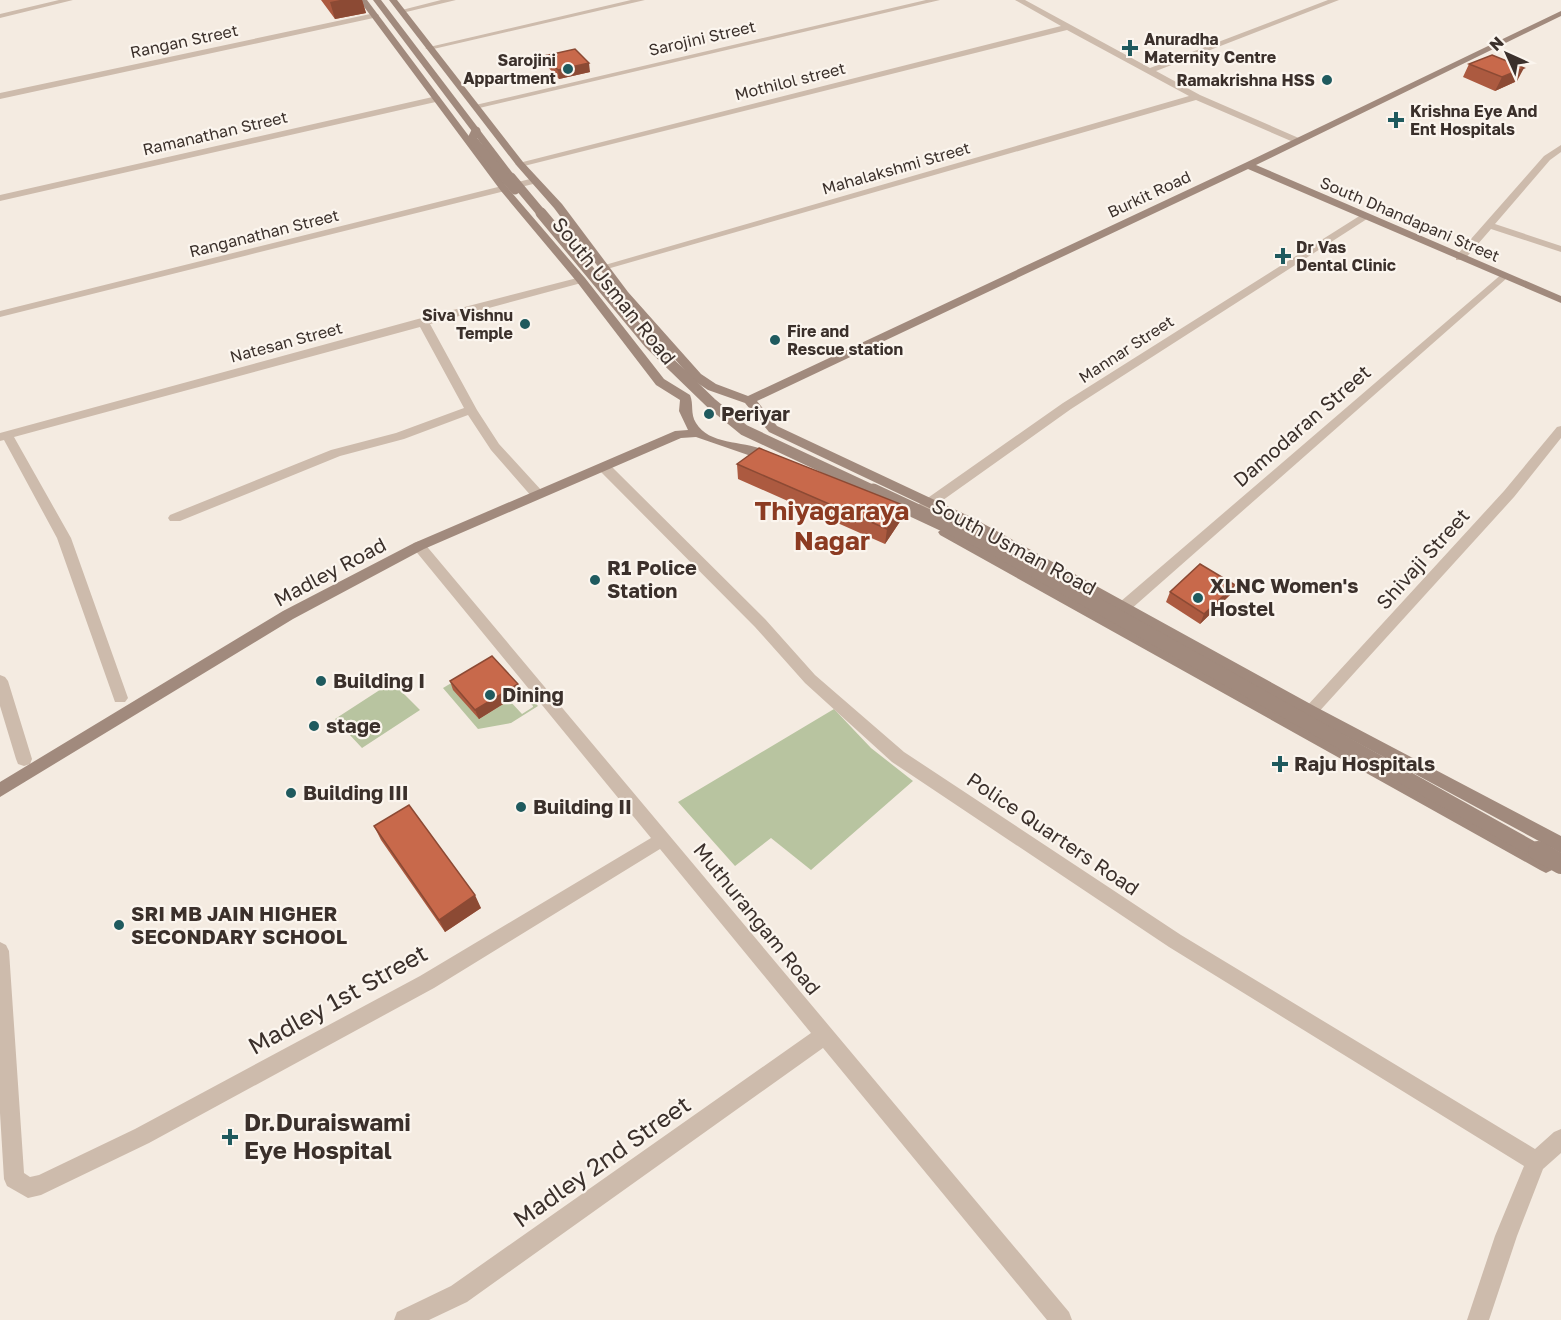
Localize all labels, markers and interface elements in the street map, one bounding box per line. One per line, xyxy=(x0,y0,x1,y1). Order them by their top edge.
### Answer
street label: Sarojini Street xyxy=(647,16,757,60)
street label: Rangan Street xyxy=(128,20,240,62)
north arrow xyxy=(1477,24,1537,84)
place label: Anuradha Maternity Centre xyxy=(1144,29,1276,67)
text: N xyxy=(1485,32,1508,55)
marker: Anuradha Maternity Centre xyxy=(1121,39,1139,57)
place label: Sarojini Appartment xyxy=(463,50,556,88)
street label: Mothilol street xyxy=(733,58,847,104)
marker: Sarojini Appartment xyxy=(561,62,575,76)
place label: Ramakrishna HSS xyxy=(1176,70,1315,90)
marker: Ramakrishna HSS xyxy=(1320,73,1334,87)
place label: Krishna Eye And Ent Hospitals xyxy=(1410,101,1537,139)
street label: Ramanathan Street xyxy=(141,107,289,159)
marker: Krishna Eye And Ent Hospitals xyxy=(1387,111,1405,129)
street label: Mahalakshmi Street xyxy=(820,137,972,199)
street label: Burkit Road xyxy=(1104,166,1194,222)
street label: South Dhandapani Street xyxy=(1317,172,1503,266)
street label: Ranganathan Street xyxy=(187,205,341,261)
street label: South Usman Road xyxy=(548,212,682,369)
place label: Dr Vas Dental Clinic xyxy=(1296,237,1396,275)
marker: Dr Vas Dental Clinic xyxy=(1274,247,1292,265)
place label: Siva Vishnu Temple xyxy=(422,305,513,343)
street label: Mannar Street xyxy=(1075,311,1177,387)
street label: Natesan Street xyxy=(228,317,344,367)
marker: Siva Vishnu Temple xyxy=(518,317,532,331)
place label: Fire and Rescue station xyxy=(787,321,903,359)
marker: Fire and Rescue station xyxy=(768,333,782,347)
street label: Damodaran Street xyxy=(1228,359,1375,491)
place label: Periyar xyxy=(721,401,790,425)
marker: Periyar xyxy=(702,407,716,421)
street label: South Usman Road xyxy=(928,493,1101,600)
district label: Thiyagaraya Nagar xyxy=(755,495,909,556)
street label: Shivaji Street xyxy=(1371,503,1474,614)
street label: Madley Road xyxy=(269,532,390,611)
place label: R1 Police Station xyxy=(607,555,697,602)
marker: R1 Police Station xyxy=(588,573,602,587)
place label: XLNC Women's Hostel xyxy=(1210,573,1358,620)
marker: XLNC Women's Hostel xyxy=(1191,591,1205,605)
place label: Building I xyxy=(333,668,425,692)
marker: Building I xyxy=(314,674,328,688)
place label: Dining xyxy=(502,682,564,706)
marker: Dining xyxy=(483,688,497,702)
place label: stage xyxy=(326,713,381,737)
marker: stage xyxy=(307,719,321,733)
place label: Raju Hospitals xyxy=(1294,751,1435,775)
marker: Raju Hospitals xyxy=(1271,755,1289,773)
street label: Police Quarters Road xyxy=(963,767,1144,900)
place label: Building III xyxy=(303,780,409,804)
marker: Building III xyxy=(284,786,298,800)
place label: Building II xyxy=(533,794,632,818)
marker: Building II xyxy=(514,800,528,814)
street label: Muthurangam Road xyxy=(689,838,826,999)
place label: SRI MB JAIN HIGHER SECONDARY SCHOOL xyxy=(131,901,347,948)
marker: SRI MB JAIN HIGHER SECONDARY SCHOOL xyxy=(112,918,126,932)
street label: Madley 1st Street xyxy=(243,937,432,1060)
street label: Madley 2nd Street xyxy=(507,1089,695,1233)
place label: Dr.Duraiswami Eye Hospital xyxy=(244,1107,411,1164)
marker: Dr.Duraiswami Eye Hospital xyxy=(221,1128,239,1146)

